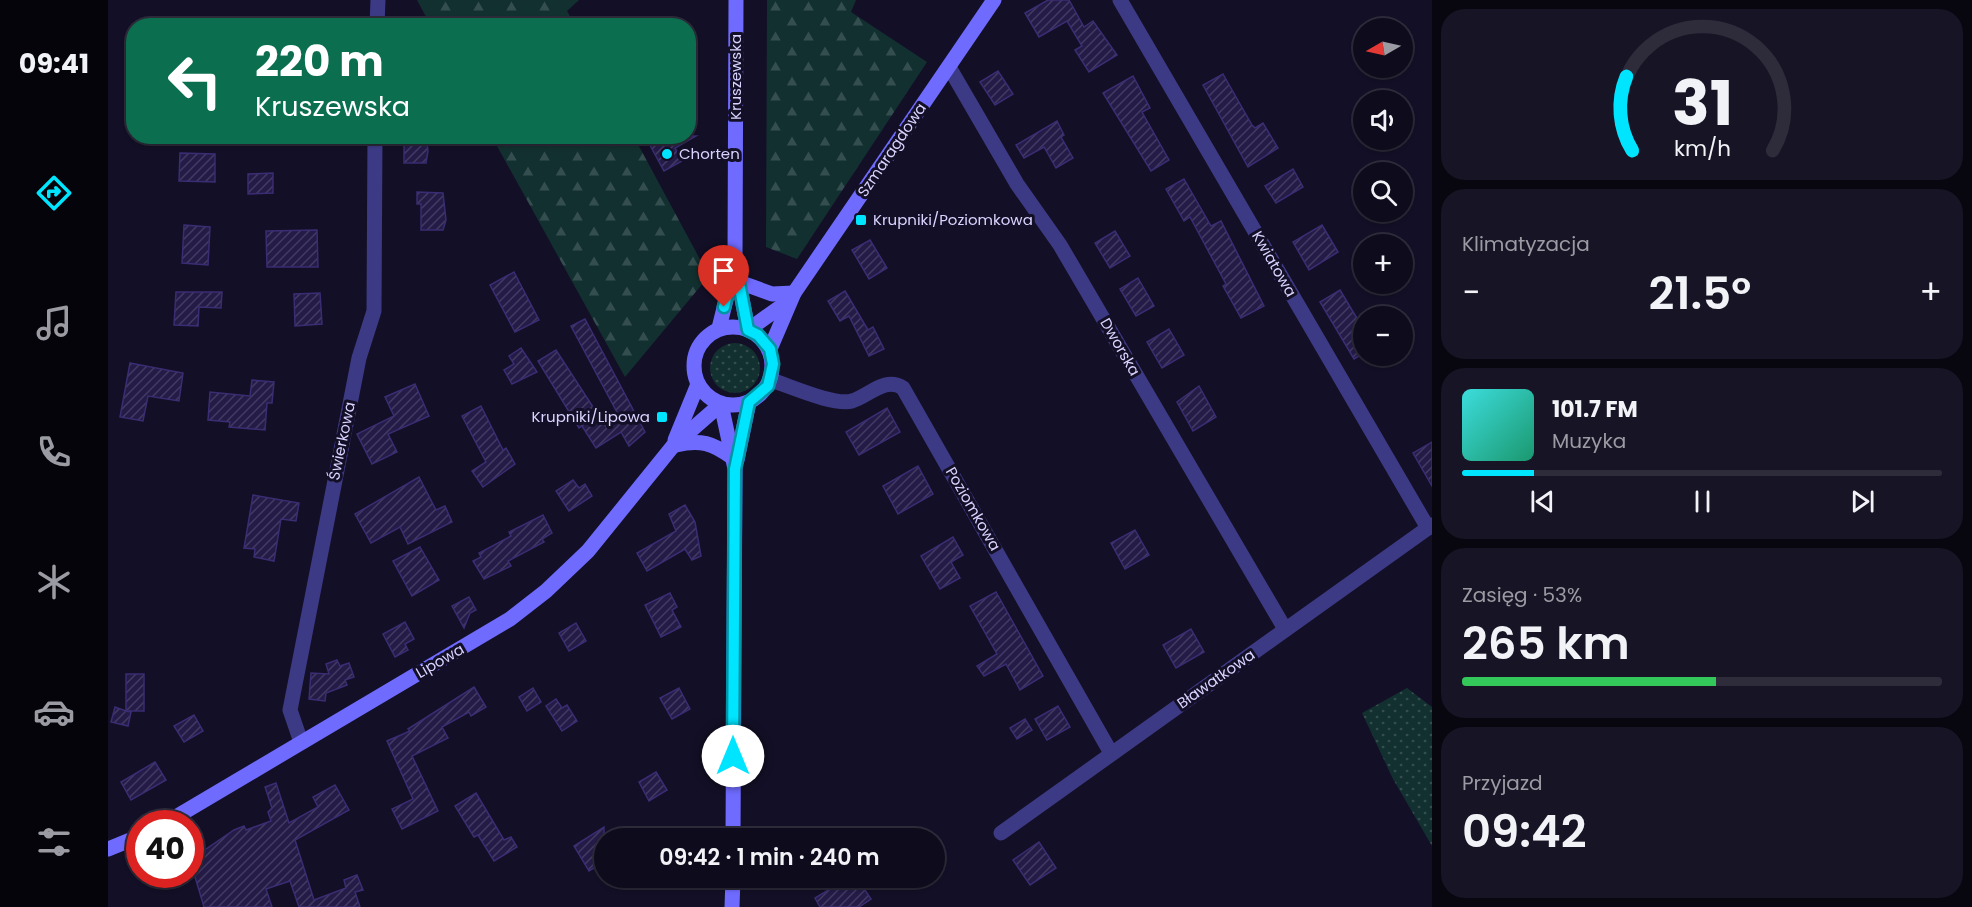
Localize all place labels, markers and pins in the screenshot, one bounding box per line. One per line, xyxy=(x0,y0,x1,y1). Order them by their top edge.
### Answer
place label: Chorten xyxy=(679,143,740,164)
marker: Chorten xyxy=(660,147,674,161)
place label: Krupniki/Poziomkowa xyxy=(873,209,1033,230)
marker: Krupniki/Poziomkowa xyxy=(854,213,868,227)
pin xyxy=(698,245,749,307)
place label: Krupniki/Lipowa xyxy=(531,406,650,427)
marker: Krupniki/Lipowa xyxy=(655,410,669,424)

